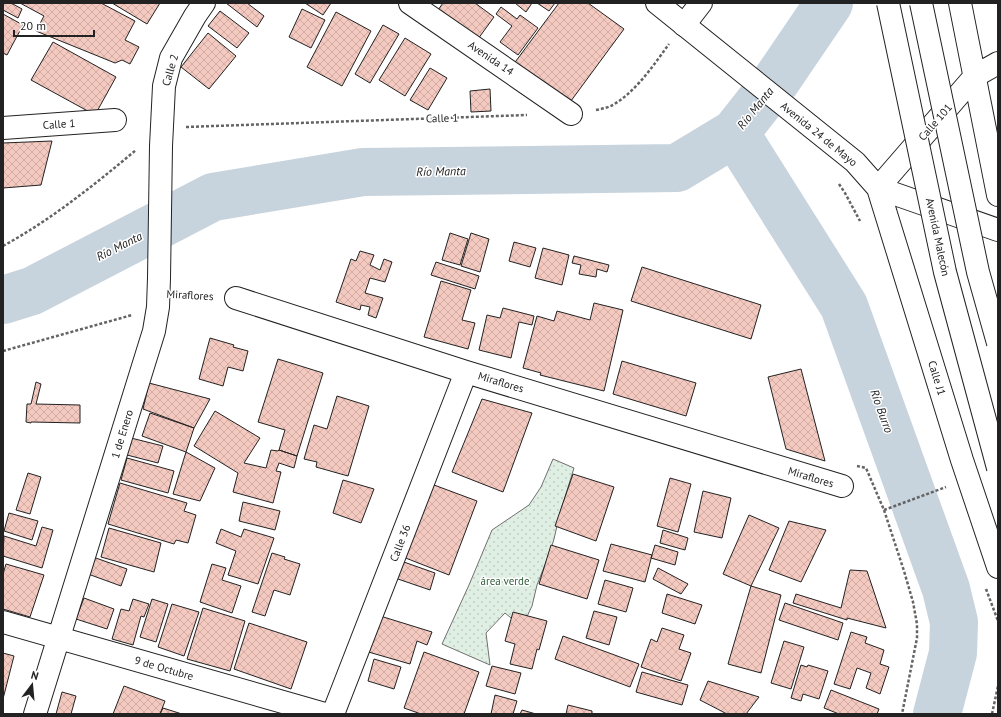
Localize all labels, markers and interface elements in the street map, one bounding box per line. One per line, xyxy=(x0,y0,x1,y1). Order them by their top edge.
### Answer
scale bar xyxy=(14,12,94,38)
text: 20 m xyxy=(20,18,46,33)
street label: Avenida 14 xyxy=(465,38,517,78)
street label: Calle 2 xyxy=(159,52,181,88)
water label: Río Manta xyxy=(734,84,777,132)
street label: Avenida 24 de Mayo xyxy=(778,99,860,169)
street label: Calle 101 xyxy=(915,101,955,143)
street label: Calle 1 xyxy=(426,110,458,126)
street label: Calle 1 xyxy=(42,116,76,132)
water label: Río Manta xyxy=(416,163,466,179)
street label: Avenida Malecón xyxy=(923,197,953,277)
water label: Río Manta xyxy=(93,228,145,264)
street label: Miraflores xyxy=(166,287,214,303)
street label: Calle J1 xyxy=(925,359,949,397)
street label: Miraflores xyxy=(476,368,526,396)
water label: Río Burro xyxy=(867,387,897,435)
street label: 1 de Enero xyxy=(108,408,136,460)
street label: Miraflores xyxy=(786,463,836,491)
street label: Calle 36 xyxy=(387,523,413,563)
park label: área verde xyxy=(480,574,530,588)
street label: 9 de Octubre xyxy=(133,653,196,683)
north arrow xyxy=(12,665,52,705)
text: N xyxy=(29,668,40,683)

